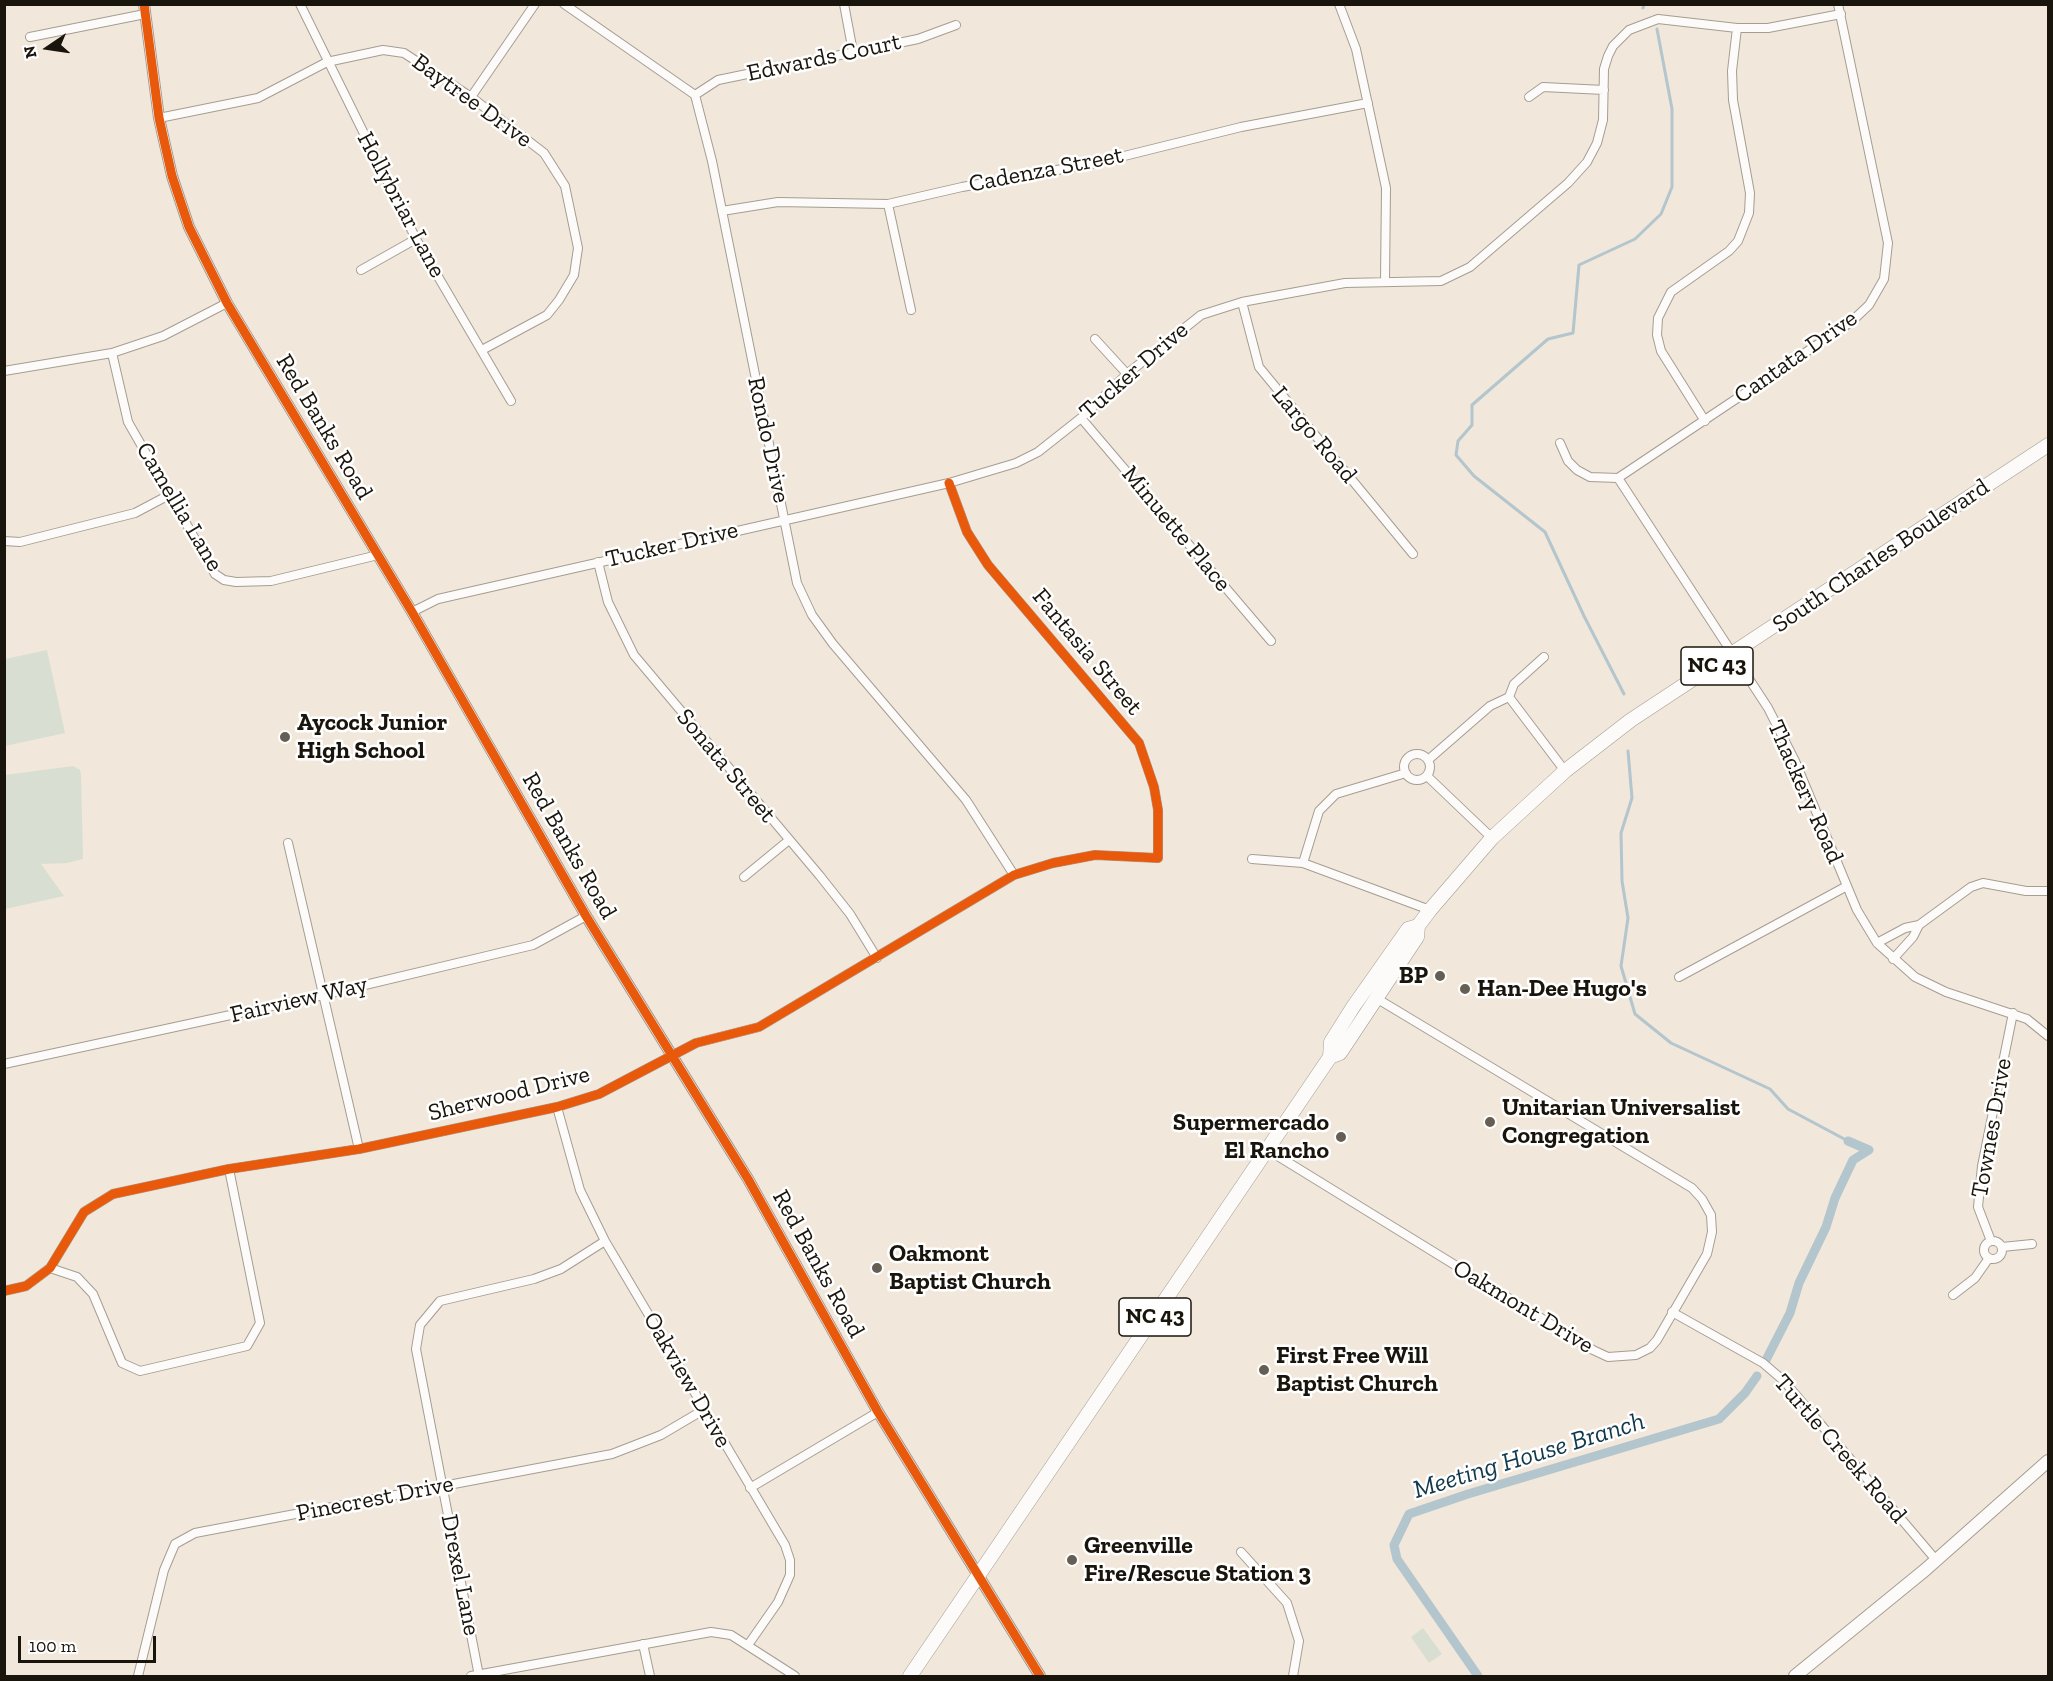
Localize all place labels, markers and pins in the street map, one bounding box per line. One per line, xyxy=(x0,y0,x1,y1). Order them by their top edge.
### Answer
place label: Aycock Junior High School xyxy=(297,709,447,765)
marker: Aycock Junior High School xyxy=(278,730,292,744)
place label: BP xyxy=(1399,962,1428,990)
marker: BP xyxy=(1433,969,1447,983)
place label: Han-Dee Hugo's xyxy=(1477,975,1647,1003)
marker: Han-Dee Hugo's xyxy=(1458,982,1472,996)
place label: Unitarian Universalist Congregation xyxy=(1502,1094,1740,1150)
place label: Supermercado El Rancho xyxy=(1173,1109,1329,1165)
marker: Unitarian Universalist Congregation xyxy=(1483,1115,1497,1129)
marker: Supermercado El Rancho xyxy=(1334,1130,1348,1144)
place label: Oakmont Baptist Church xyxy=(889,1240,1051,1296)
marker: Oakmont Baptist Church xyxy=(870,1261,884,1275)
place label: First Free Will Baptist Church xyxy=(1276,1342,1438,1398)
marker: First Free Will Baptist Church xyxy=(1257,1363,1271,1377)
place label: Greenville Fire/Rescue Station 3 xyxy=(1084,1532,1311,1588)
marker: Greenville Fire/Rescue Station 3 xyxy=(1065,1553,1079,1567)

